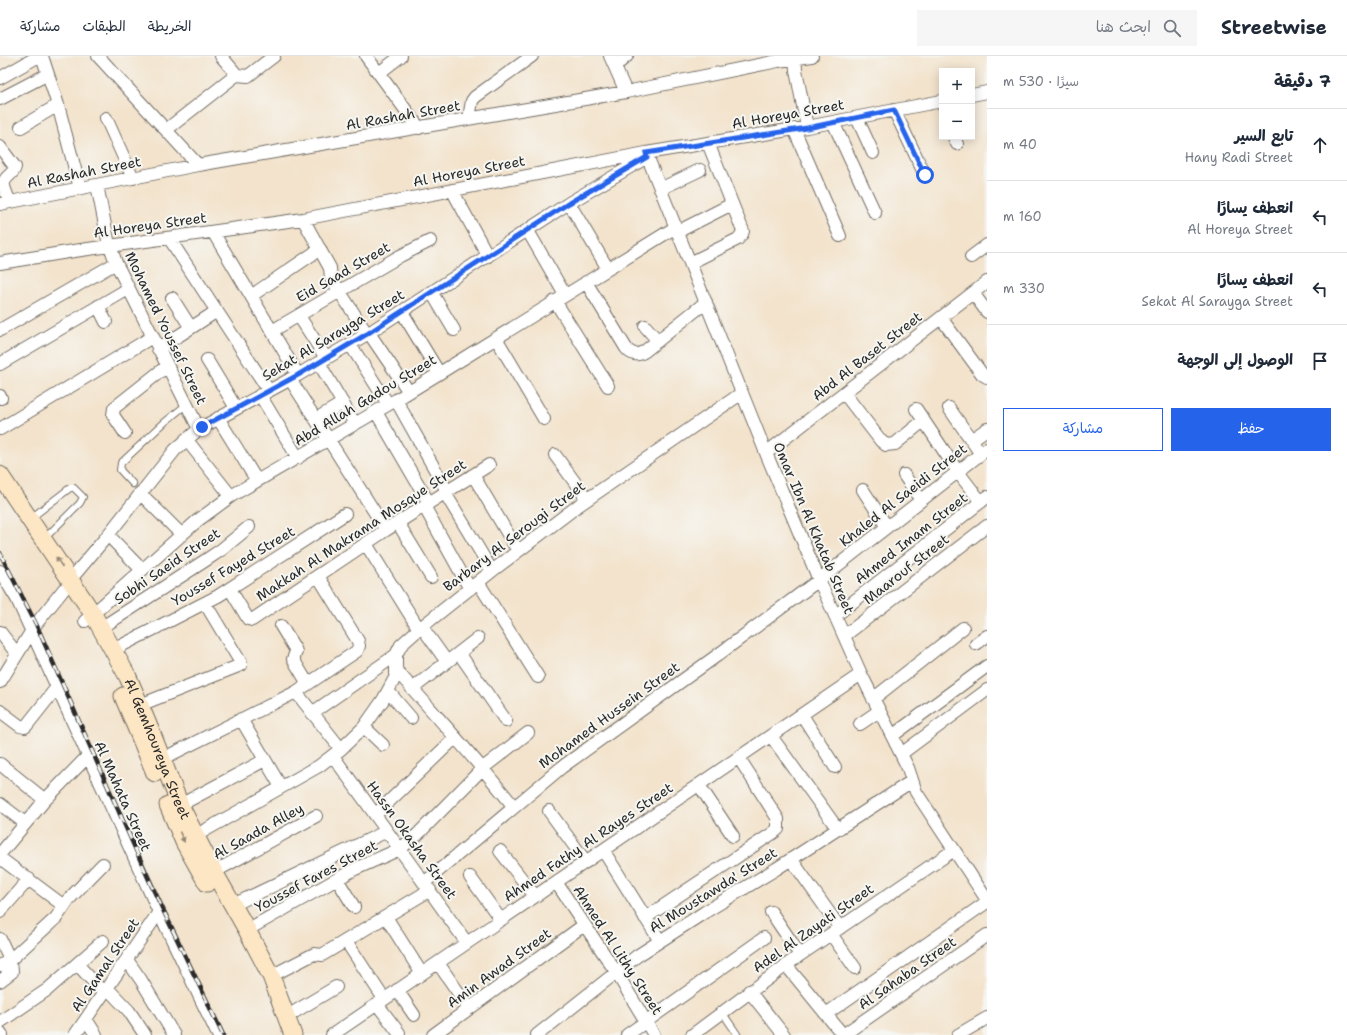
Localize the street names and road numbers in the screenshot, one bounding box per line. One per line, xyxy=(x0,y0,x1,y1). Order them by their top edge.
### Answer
street label: Al Horeya Street xyxy=(730,95,846,133)
street label: Al Rashah Street xyxy=(344,96,462,134)
street label: Al Horeya Street xyxy=(411,151,527,191)
street label: Al Rashah Street xyxy=(25,152,143,192)
street label: Al Horeya Street xyxy=(92,208,208,242)
street label: Eid Saad Street xyxy=(293,238,393,306)
street label: Mohamed Youssef Street xyxy=(121,248,211,408)
street label: Sekat Al Sarayga Street xyxy=(258,285,408,385)
street label: Abd Al Baset Street xyxy=(808,307,926,405)
street label: Abd Allah Gadou Street xyxy=(290,350,440,450)
street label: Omar Ibn Al Khatab Street xyxy=(770,439,858,617)
street label: Khaled Al Saeidi Street xyxy=(836,440,970,550)
street label: Makkah Al Makrama Mosque Street xyxy=(253,455,469,605)
street label: Barbary Al Serougi Street xyxy=(439,477,589,595)
street label: Ahmed Imam Street xyxy=(851,488,971,588)
street label: Youssef Fayed Street xyxy=(168,522,298,610)
street label: Sobhi Saeid Street xyxy=(111,524,223,608)
street label: Maarouf Street xyxy=(859,530,953,608)
street label: Mohamed Hussein Street xyxy=(535,658,683,772)
street label: Al Gemhoureya Street xyxy=(121,676,195,822)
street label: Al Mahata Street xyxy=(91,738,155,854)
street label: Hassn Okasha Street xyxy=(363,777,461,903)
street label: Ahmed Fathy Al Rayes Street xyxy=(500,778,676,906)
street label: Al Saada Alley xyxy=(210,799,306,863)
street label: Youssef Fares Street xyxy=(251,836,381,916)
street label: Al Moustawda' Street xyxy=(646,843,780,937)
street label: Adel Al Zayati Street xyxy=(749,879,877,977)
street label: Ahmed Al Lithy Street xyxy=(569,882,667,1018)
street label: Al Gamal Street xyxy=(67,915,143,1015)
street label: Amin Awad Street xyxy=(443,924,555,1012)
street label: Al Sahaba Street xyxy=(855,933,959,1013)

